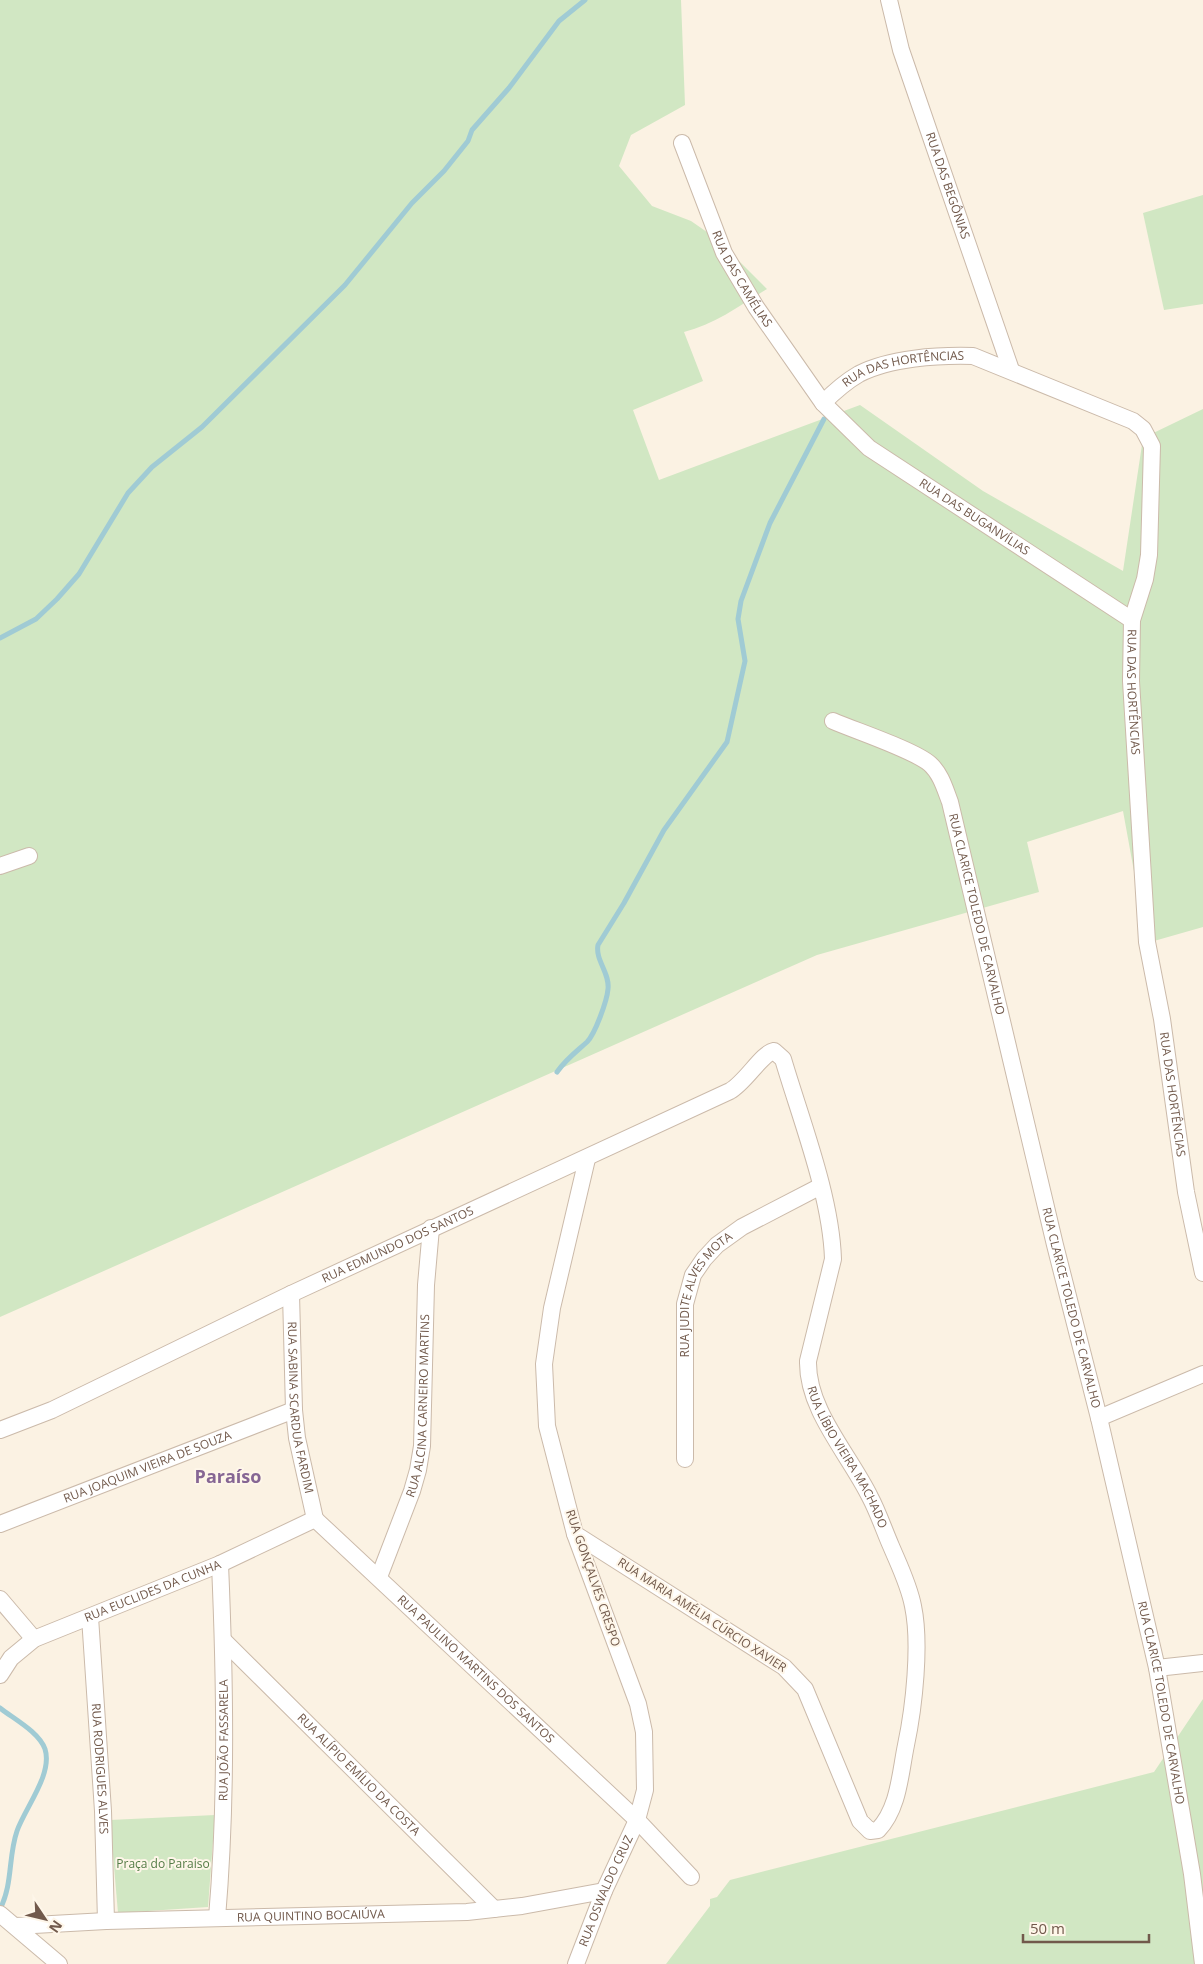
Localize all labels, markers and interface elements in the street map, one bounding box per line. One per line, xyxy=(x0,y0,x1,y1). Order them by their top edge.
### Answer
street label: RUA DAS BEGÔNIAS xyxy=(922,130,974,241)
street label: RUA DAS CAMÉLIAS xyxy=(708,228,777,331)
street label: RUA DAS HORTÊNCIAS xyxy=(838,347,964,391)
street label: RUA DAS BUGANVÍLIAS xyxy=(916,474,1033,559)
street label: RUA DAS HORTÊNCIAS xyxy=(1123,629,1145,755)
street label: RUA CLARICE TOLEDO DE CARVALHO xyxy=(945,811,1009,1017)
street label: RUA DAS HORTÊNCIAS xyxy=(1156,1031,1190,1158)
street label: RUA EDMUNDO DOS SANTOS xyxy=(319,1202,476,1287)
street label: RUA CLARICE TOLEDO DE CARVALHO xyxy=(1038,1206,1105,1410)
street label: RUA JUDITE ALVES MOTA xyxy=(676,1228,736,1358)
street label: RUA ALCINA CARNEIRO MARTINS xyxy=(401,1314,433,1500)
street label: RUA SABINA SCARDUA FARDIM xyxy=(284,1321,318,1495)
street label: RUA LÍBIO VIEIRA MACHADO xyxy=(803,1384,892,1531)
street label: RUA JOAQUIM VIEIRA DE SOUZA xyxy=(61,1426,234,1507)
district label: Paraíso xyxy=(195,1464,261,1488)
street label: RUA GONÇALVES CRESPO xyxy=(562,1507,625,1649)
street label: RUA MARIA AMÉLIA CÚRCIO XAVIER xyxy=(615,1553,791,1676)
street label: RUA EUCLIDES DA CUNHA xyxy=(82,1555,224,1626)
street label: RUA PAULINO MARTINS DOS SANTOS xyxy=(394,1591,558,1747)
street label: RUA CLARICE TOLEDO DE CARVALHO xyxy=(1134,1599,1189,1806)
street label: RUA JOÃO FASSARELA xyxy=(214,1679,232,1801)
street label: RUA RODRIGUES ALVES xyxy=(88,1703,113,1834)
street label: RUA ALÍPIO EMÍLIO DA COSTA xyxy=(294,1709,425,1839)
street label: RUA OSWALDO CRUZ xyxy=(574,1832,637,1949)
park label: Praça do Paraiso xyxy=(116,1855,210,1872)
north arrow xyxy=(20,1894,70,1944)
street label: RUA QUINTINO BOCAIÚVA xyxy=(237,1905,385,1926)
scale bar xyxy=(1023,1912,1149,1944)
text: N xyxy=(45,1917,67,1937)
text: 50 m xyxy=(1030,1918,1065,1938)

